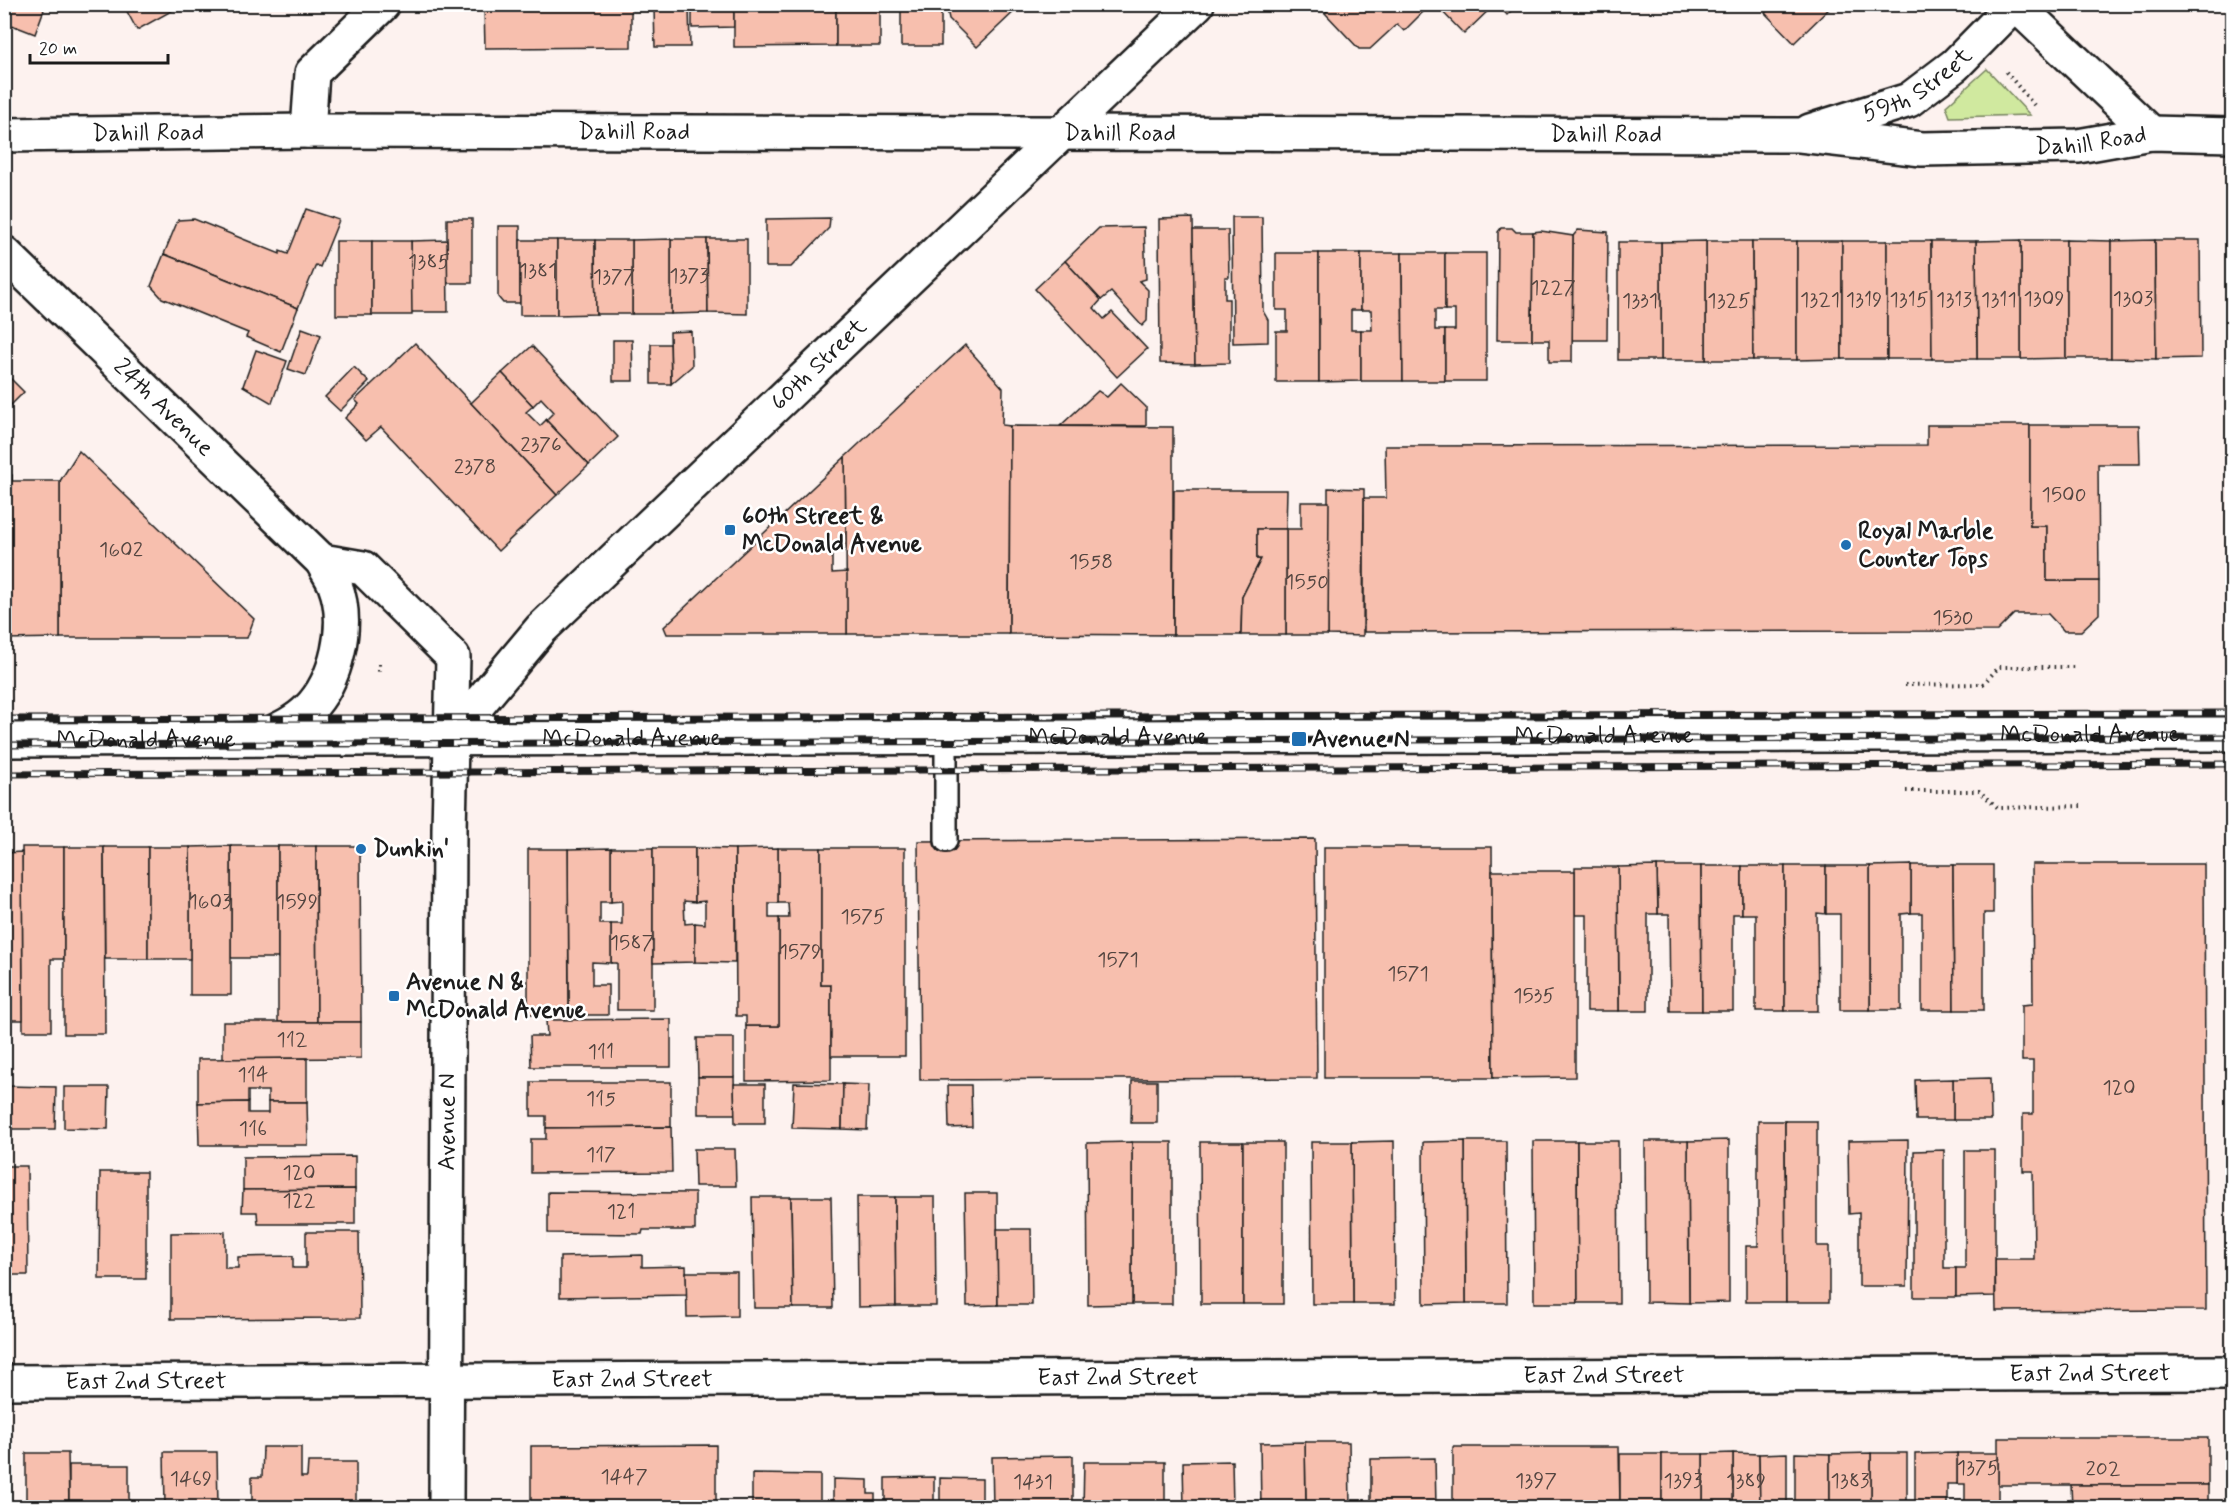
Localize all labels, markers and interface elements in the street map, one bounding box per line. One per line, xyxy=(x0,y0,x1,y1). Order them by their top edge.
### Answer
scale bar xyxy=(30,27,168,65)
text: 20 m xyxy=(39,37,77,61)
street label: 59th Street xyxy=(1859,41,1979,129)
street label: Dahill Road xyxy=(578,116,690,148)
street label: Dahill Road xyxy=(92,117,204,149)
street label: Dahill Road xyxy=(1064,118,1176,149)
street label: Dahill Road xyxy=(1550,119,1662,150)
street label: Dahill Road xyxy=(2035,119,2149,162)
house number: 1385 xyxy=(408,248,450,276)
house number: 1381 xyxy=(519,257,558,285)
house number: 1373 xyxy=(669,262,709,290)
house number: 1377 xyxy=(593,263,636,291)
house number: 1227 xyxy=(1530,274,1576,302)
house number: 1309 xyxy=(2023,285,2065,313)
house number: 1303 xyxy=(2113,285,2154,313)
house number: 1321 xyxy=(1800,286,1840,314)
house number: 1319 xyxy=(1846,286,1882,314)
house number: 1315 xyxy=(1889,286,1929,314)
house number: 1313 xyxy=(1936,286,1972,314)
house number: 1311 xyxy=(1981,286,2017,314)
house number: 1331 xyxy=(1622,287,1658,315)
house number: 1325 xyxy=(1707,287,1751,315)
street label: 60th Street xyxy=(764,311,873,418)
street label: 24th Avenue xyxy=(107,352,220,463)
house number: 2376 xyxy=(520,431,562,459)
house number: 2378 xyxy=(454,453,496,481)
house number: 1500 xyxy=(2042,481,2086,509)
place label: 60th Street & McDonald Avenue xyxy=(742,501,922,560)
place label: Royal Marble Counter Tops xyxy=(1858,516,1994,575)
marker: 60th Street & McDonald Avenue xyxy=(723,523,737,537)
house number: 1602 xyxy=(99,536,143,564)
marker: Royal Marble Counter Tops xyxy=(1839,538,1853,552)
house number: 1558 xyxy=(1069,548,1113,576)
house number: 1550 xyxy=(1285,568,1329,596)
house number: 1530 xyxy=(1933,604,1973,632)
street label: McDonald Avenue xyxy=(2000,719,2180,750)
street label: McDonald Avenue xyxy=(1514,720,1694,751)
street label: McDonald Avenue xyxy=(1028,721,1208,753)
street label: McDonald Avenue xyxy=(542,723,722,754)
street label: McDonald Avenue xyxy=(56,724,236,755)
place label: Avenue N xyxy=(1312,724,1410,755)
marker: Avenue N xyxy=(1290,730,1308,748)
place label: Dunkin' xyxy=(373,834,449,865)
marker: Dunkin' xyxy=(354,842,368,856)
house number: 1603 xyxy=(188,888,232,916)
house number: 1599 xyxy=(276,888,318,916)
house number: 1575 xyxy=(841,903,885,931)
house number: 1587 xyxy=(610,929,655,957)
house number: 1579 xyxy=(779,938,821,966)
house number: 1571 xyxy=(1097,946,1139,974)
house number: 1571 xyxy=(1387,960,1429,988)
place label: Avenue N & McDonald Avenue xyxy=(406,967,586,1026)
house number: 1535 xyxy=(1513,982,1555,1010)
marker: Avenue N & McDonald Avenue xyxy=(387,989,401,1003)
house number: 112 xyxy=(277,1026,307,1054)
house number: 111 xyxy=(588,1038,614,1066)
house number: 114 xyxy=(238,1061,268,1089)
street label: Avenue N xyxy=(432,1073,463,1171)
house number: 120 xyxy=(2102,1074,2136,1102)
house number: 115 xyxy=(586,1085,616,1113)
house number: 116 xyxy=(239,1115,267,1143)
house number: 117 xyxy=(586,1141,616,1169)
house number: 120 xyxy=(282,1159,316,1187)
house number: 122 xyxy=(283,1187,316,1215)
house number: 121 xyxy=(607,1198,635,1226)
street label: East 2nd Street xyxy=(2009,1358,2171,1389)
street label: East 2nd Street xyxy=(1523,1360,1685,1391)
street label: East 2nd Street xyxy=(1037,1362,1199,1393)
street label: East 2nd Street xyxy=(551,1364,713,1395)
street label: East 2nd Street xyxy=(65,1366,227,1397)
house number: 1375 xyxy=(1957,1454,1999,1482)
house number: 202 xyxy=(2086,1455,2120,1483)
house number: 1447 xyxy=(600,1463,648,1491)
house number: 1469 xyxy=(170,1465,212,1493)
house number: 1397 xyxy=(1515,1467,1557,1495)
house number: 1393 xyxy=(1664,1467,1703,1495)
house number: 1389 xyxy=(1726,1467,1766,1495)
house number: 1383 xyxy=(1830,1467,1870,1495)
house number: 1431 xyxy=(1013,1468,1053,1496)

